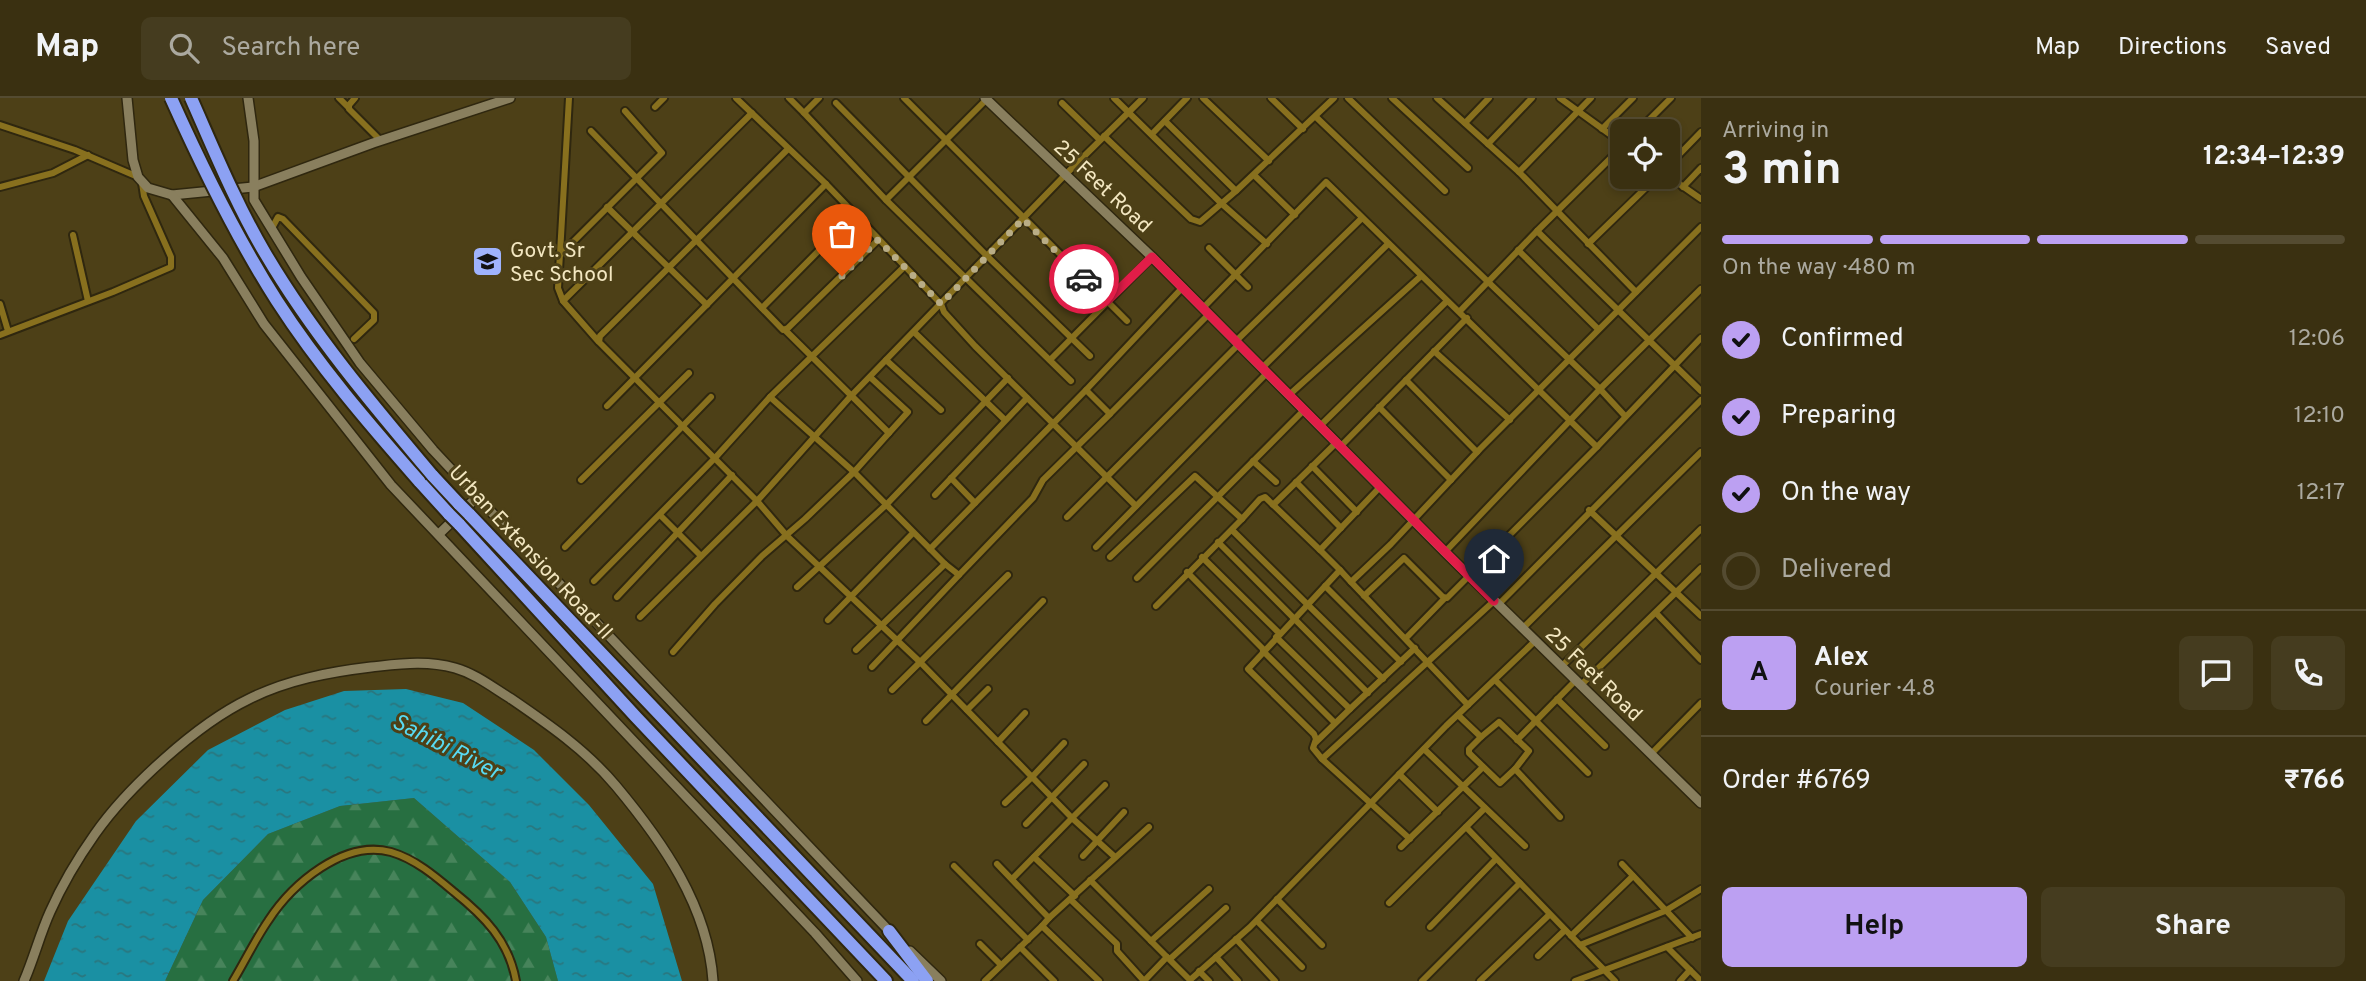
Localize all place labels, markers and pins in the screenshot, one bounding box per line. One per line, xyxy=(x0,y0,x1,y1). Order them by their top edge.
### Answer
pin xyxy=(812,204,872,276)
place label: Govt. Sr Sec School xyxy=(510,238,613,289)
school or university icon: Govt. Sr Sec School xyxy=(470,245,504,279)
pin xyxy=(1464,529,1524,601)

